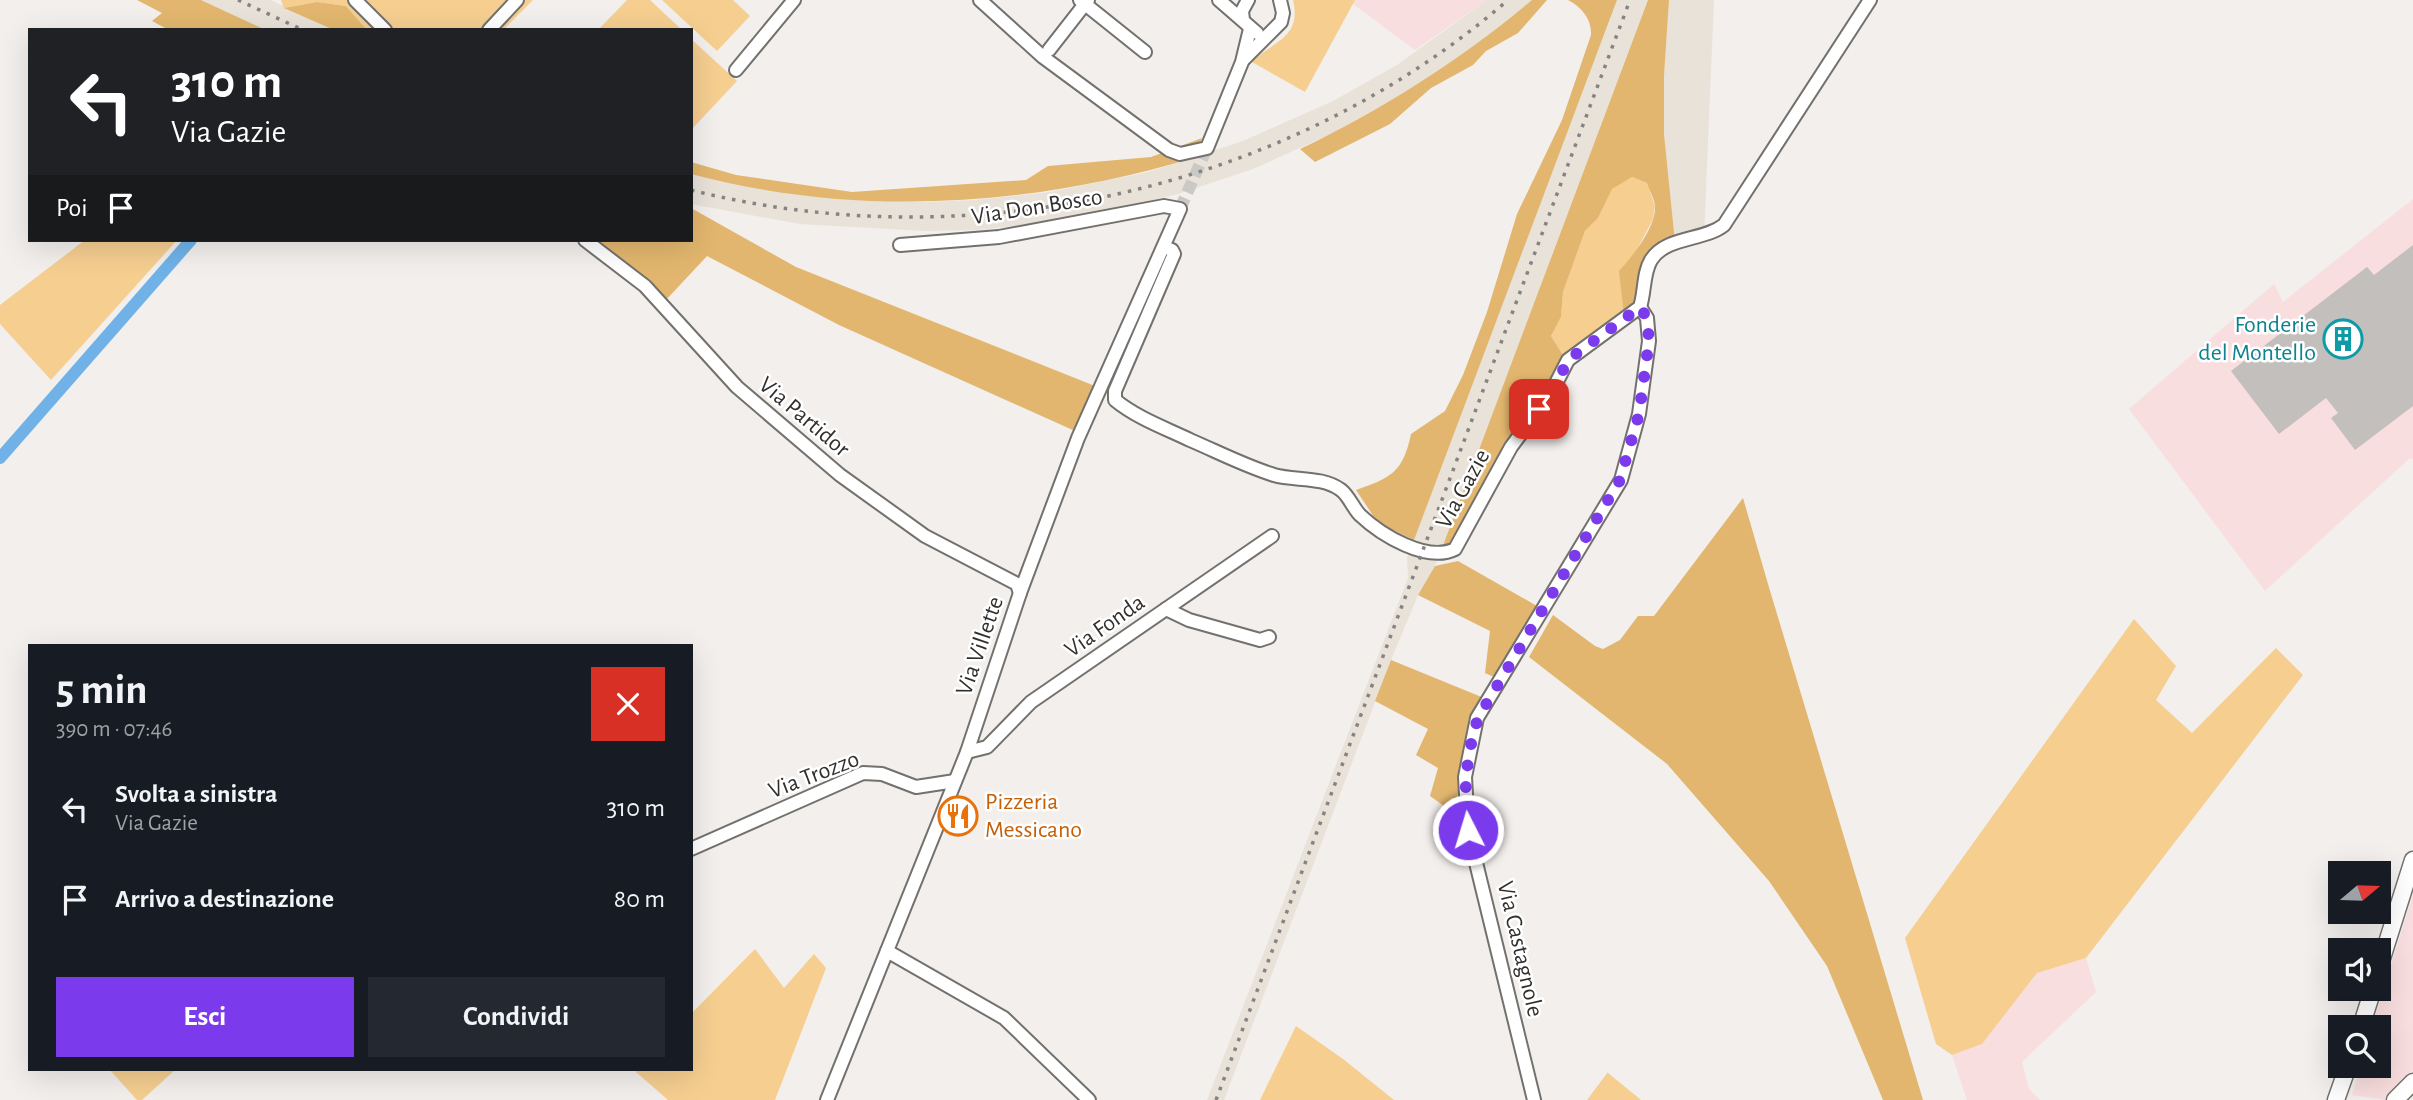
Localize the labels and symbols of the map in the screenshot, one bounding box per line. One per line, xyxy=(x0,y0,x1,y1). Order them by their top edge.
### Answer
street label: Via Don Bosco xyxy=(970,185,1104,229)
place label: Fonderie del Montello xyxy=(2198,313,2316,365)
building icon: Fonderie del Montello xyxy=(2322,318,2364,360)
street label: Via Partidor xyxy=(754,372,854,462)
pin xyxy=(1509,379,1569,439)
street label: Via Gazie xyxy=(1432,445,1494,533)
street label: Via Fonda xyxy=(1061,590,1149,662)
street label: Via Villette xyxy=(952,594,1008,698)
street label: Via Trozzo xyxy=(765,747,863,803)
place label: Pizzeria Messicano xyxy=(985,790,1082,842)
position arrow xyxy=(1431,793,1505,867)
restaurant icon: Pizzeria Messicano xyxy=(937,795,979,837)
north arrow xyxy=(2328,861,2390,924)
street label: Via Castagnole xyxy=(1493,879,1547,1019)

